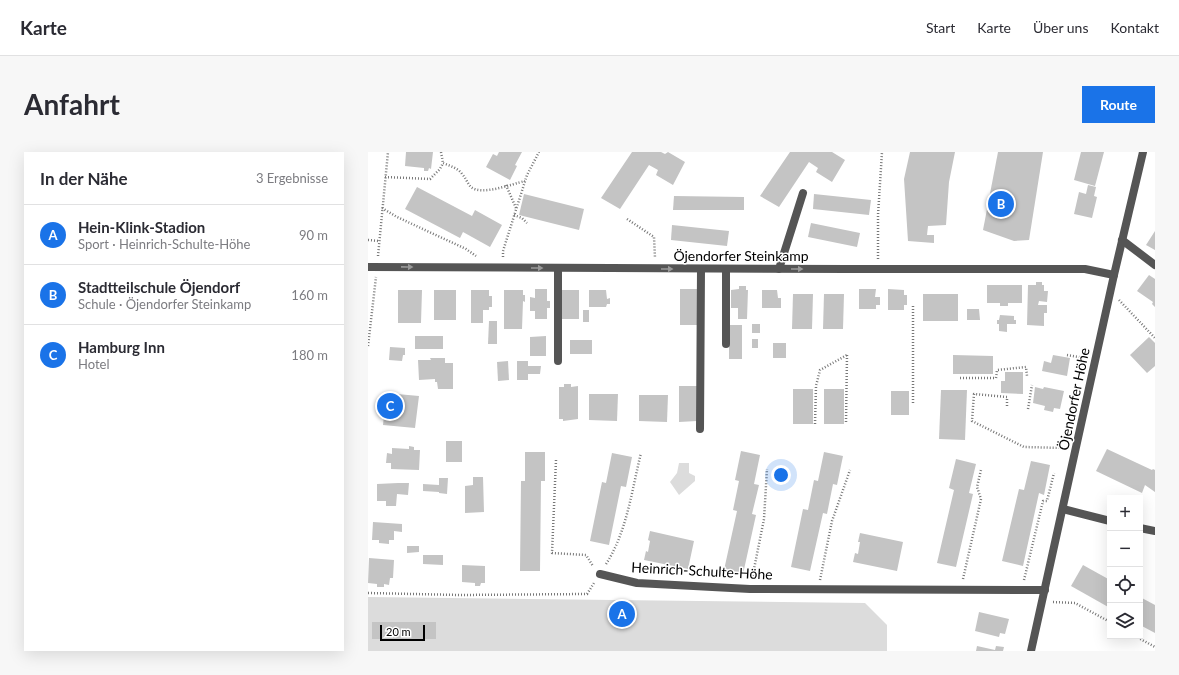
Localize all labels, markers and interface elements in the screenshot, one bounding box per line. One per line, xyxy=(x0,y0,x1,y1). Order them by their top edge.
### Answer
text: Karte xyxy=(20,16,67,39)
text: Start xyxy=(926,19,955,36)
text: Karte xyxy=(977,19,1011,36)
text: Über uns xyxy=(1033,19,1088,36)
text: Kontakt xyxy=(1110,19,1159,36)
button: Route xyxy=(1082,86,1155,123)
text: Anfahrt xyxy=(24,87,120,121)
text: In der Nähe xyxy=(40,168,128,189)
text: 3 Ergebnisse xyxy=(256,170,328,186)
pin: B xyxy=(988,189,1014,219)
text: Hein-Klink-Stadion xyxy=(78,218,205,236)
text: A xyxy=(48,227,58,243)
text: 90 m xyxy=(299,227,328,243)
text: Sport · Heinrich-Schulte-Höhe xyxy=(78,236,250,252)
street label: Öjendorfer Steinkamp xyxy=(673,247,809,264)
one-way arrow xyxy=(401,264,414,270)
one-way arrow xyxy=(531,265,544,271)
one-way arrow xyxy=(661,266,674,272)
one-way arrow xyxy=(791,266,804,272)
text: Stadtteilschule Öjendorf xyxy=(78,278,240,296)
text: B xyxy=(49,287,57,303)
text: 160 m xyxy=(291,287,328,303)
text: Schule · Öjendorfer Steinkamp xyxy=(78,296,251,312)
text: Hamburg Inn xyxy=(78,338,165,356)
street label: Öjendorfer Höhe xyxy=(1054,346,1093,452)
text: C xyxy=(49,347,57,363)
text: 180 m xyxy=(291,347,328,363)
text: Hotel xyxy=(78,356,110,372)
pin: C xyxy=(377,391,403,421)
your location xyxy=(771,465,791,485)
map controls xyxy=(1107,495,1143,639)
button: + xyxy=(1107,495,1143,531)
button: − xyxy=(1107,531,1143,567)
street label: Heinrich-Schulte-Höhe xyxy=(631,558,773,583)
button: locate xyxy=(1107,567,1143,603)
pin: A xyxy=(609,599,635,629)
button: layers xyxy=(1107,603,1143,639)
scale bar xyxy=(380,623,425,642)
text: 20 m xyxy=(386,625,411,638)

